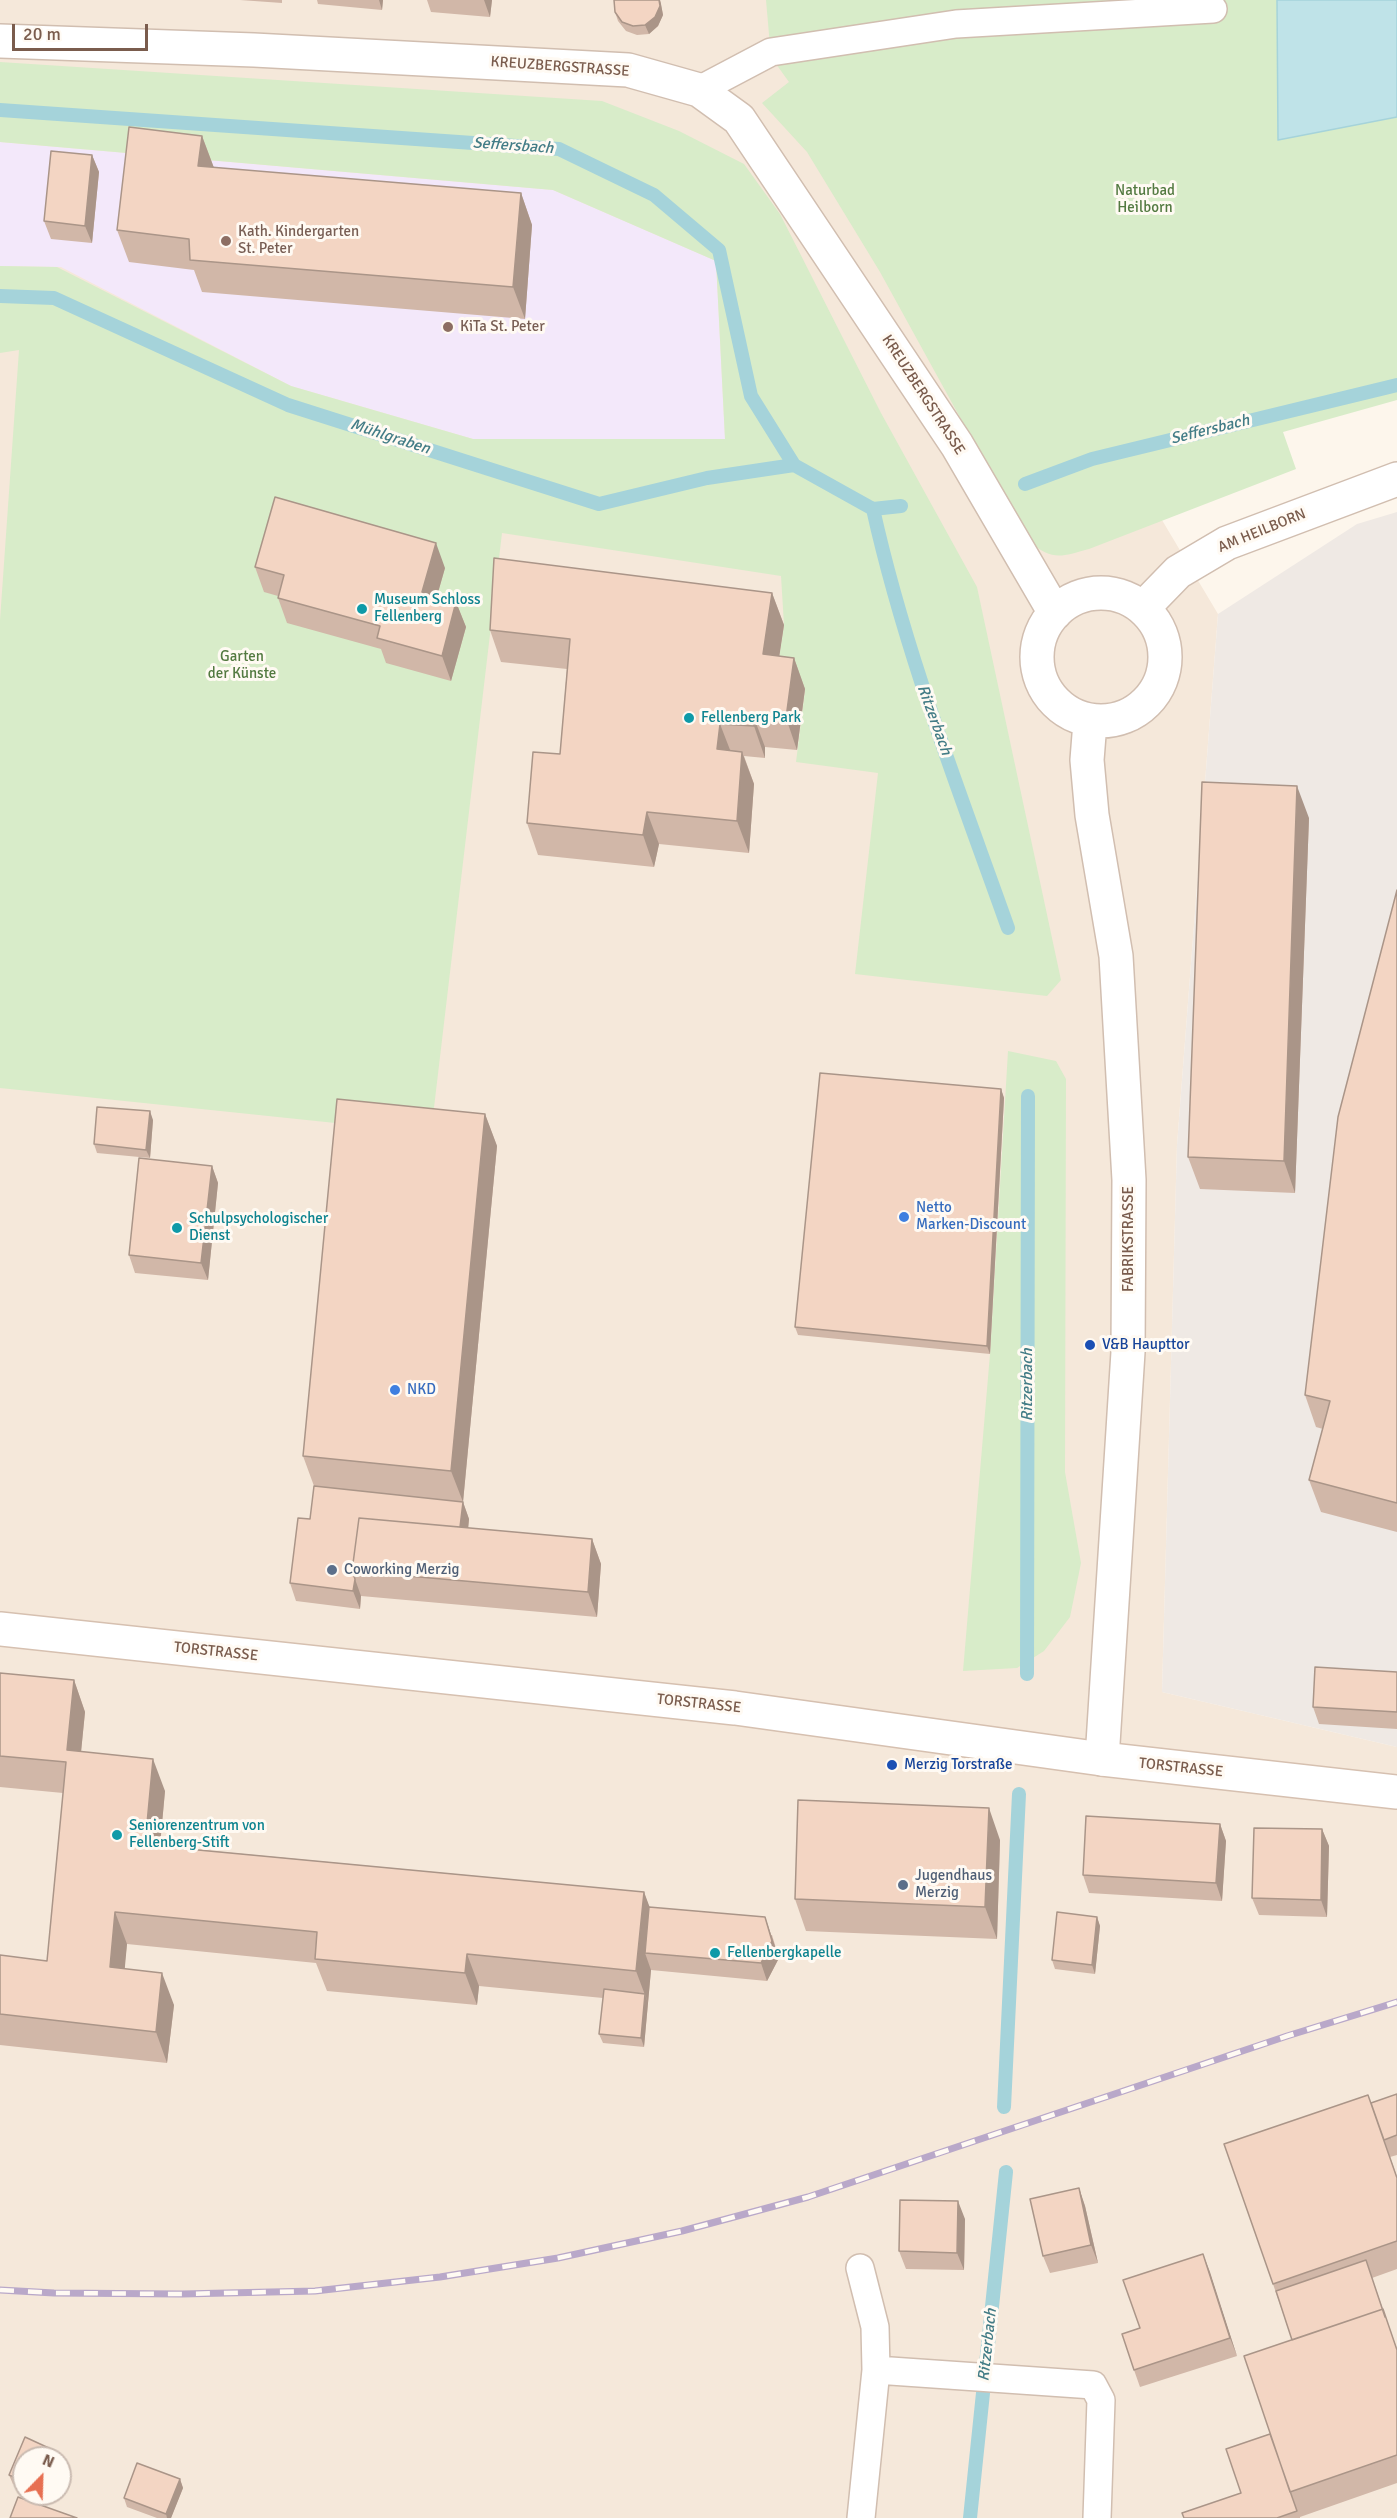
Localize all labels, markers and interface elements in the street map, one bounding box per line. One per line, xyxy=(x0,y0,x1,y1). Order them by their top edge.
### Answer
scale bar xyxy=(15,12,152,50)
text: 20 m xyxy=(23,23,61,45)
street label: KREUZBERGSTRASSE xyxy=(490,53,630,81)
water label: Seffersbach xyxy=(472,134,554,158)
park label: Naturbad Heilborn xyxy=(1115,182,1175,217)
place label: Kath. Kindergarten St. Peter xyxy=(238,223,359,258)
marker: Kath. Kindergarten St. Peter xyxy=(219,234,233,248)
place label: KiTa St. Peter xyxy=(460,318,545,336)
marker: KiTa St. Peter xyxy=(441,320,455,334)
street label: KREUZBERGSTRASSE xyxy=(878,332,968,458)
water label: Seffersbach xyxy=(1169,411,1251,449)
water label: Mühlgraben xyxy=(348,415,432,459)
street label: AM HEILBORN xyxy=(1215,505,1309,557)
place label: Museum Schloss Fellenberg xyxy=(374,591,481,626)
marker: Museum Schloss Fellenberg xyxy=(355,602,369,616)
park label: Garten der Künste xyxy=(208,648,276,683)
water label: Ritzerbach xyxy=(912,682,956,758)
place label: Fellenberg Park xyxy=(701,709,801,727)
marker: Fellenberg Park xyxy=(682,711,696,725)
street label: FABRIKSTRASSE xyxy=(1120,1186,1138,1292)
place label: Netto Marken-Discount xyxy=(916,1199,1026,1234)
place label: Schulpsychologischer Dienst xyxy=(189,1210,328,1245)
marker: Netto Marken-Discount xyxy=(897,1210,911,1224)
marker: Schulpsychologischer Dienst xyxy=(170,1221,184,1235)
place label: V&B Haupttor xyxy=(1102,1336,1190,1354)
marker: V&B Haupttor xyxy=(1083,1338,1097,1352)
water label: Ritzerbach xyxy=(1018,1348,1038,1422)
place label: NKD xyxy=(407,1381,436,1399)
marker: NKD xyxy=(388,1383,402,1397)
place label: Coworking Merzig xyxy=(344,1561,459,1579)
marker: Coworking Merzig xyxy=(325,1563,339,1577)
street label: TORSTRASSE xyxy=(173,1639,259,1665)
street label: TORSTRASSE xyxy=(656,1691,742,1717)
street label: TORSTRASSE xyxy=(1138,1755,1224,1781)
place label: Merzig Torstraße xyxy=(904,1756,1012,1774)
marker: Merzig Torstraße xyxy=(885,1758,899,1772)
place label: Seniorenzentrum von Fellenberg-Stift xyxy=(129,1817,265,1852)
marker: Seniorenzentrum von Fellenberg-Stift xyxy=(110,1828,124,1842)
place label: Jugendhaus Merzig xyxy=(915,1867,992,1902)
marker: Jugendhaus Merzig xyxy=(896,1878,910,1892)
place label: Fellenbergkapelle xyxy=(727,1944,841,1962)
marker: Fellenbergkapelle xyxy=(708,1946,722,1960)
water label: Ritzerbach xyxy=(975,2308,1001,2382)
north arrow xyxy=(12,2446,72,2506)
text: N xyxy=(39,2450,57,2473)

